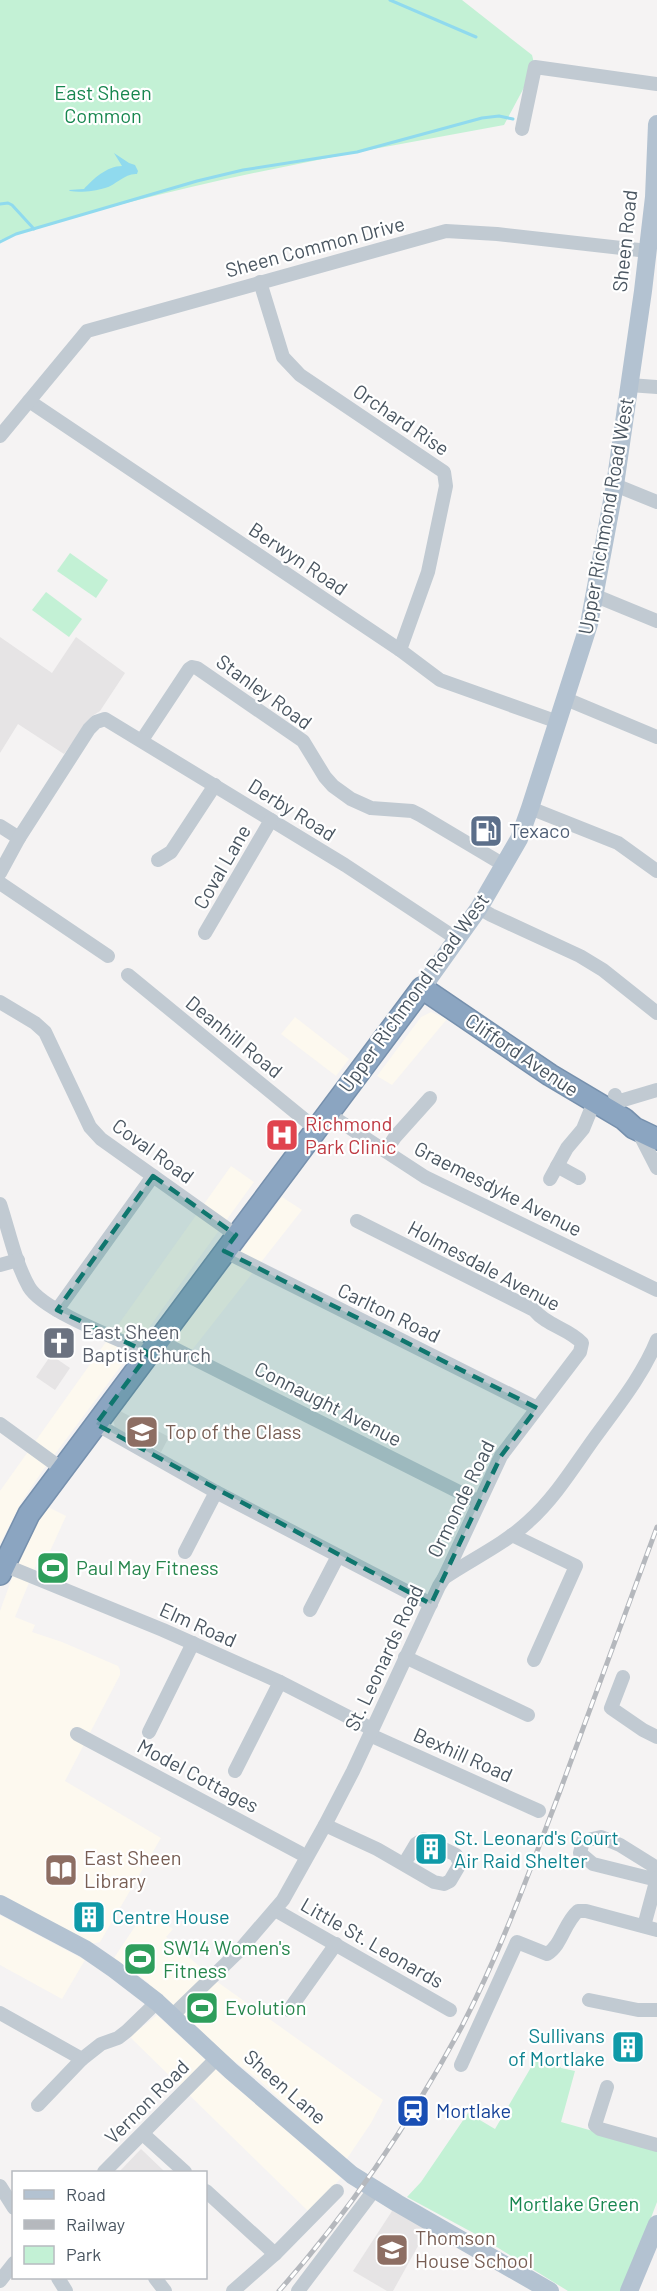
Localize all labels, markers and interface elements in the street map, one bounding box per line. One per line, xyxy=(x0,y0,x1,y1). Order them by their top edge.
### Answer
park label: East Sheen Common xyxy=(54,80,152,127)
street label: Sheen Road xyxy=(607,189,641,293)
street label: Sheen Common Drive xyxy=(222,211,407,282)
street label: Orchard Rise xyxy=(349,378,454,460)
street label: Upper Richmond Road West xyxy=(572,395,638,636)
street label: Berwyn Road xyxy=(245,516,352,600)
street label: Stanley Road xyxy=(212,648,317,734)
street label: Derby Road xyxy=(244,773,341,845)
fuel station icon: Texaco xyxy=(468,813,504,849)
place label: Texaco xyxy=(509,818,570,842)
street label: Coval Lane xyxy=(187,820,255,913)
street label: Upper Richmond Road West xyxy=(333,888,494,1097)
street label: Deanhill Road xyxy=(182,990,288,1082)
street label: Clifford Avenue xyxy=(461,1007,584,1101)
place label: Richmond Park Clinic xyxy=(305,1111,396,1158)
street label: Coval Road xyxy=(108,1113,199,1188)
hospital icon: Richmond Park Clinic xyxy=(264,1117,300,1153)
street label: Graemesdyke Avenue xyxy=(411,1135,586,1241)
street label: Holmesdale Avenue xyxy=(404,1215,565,1315)
street label: Carlton Road xyxy=(334,1277,445,1347)
place label: East Sheen Baptist Church xyxy=(82,1319,211,1366)
church icon: East Sheen Baptist Church xyxy=(41,1325,77,1361)
street label: Connaught Avenue xyxy=(251,1356,406,1451)
school or university icon: Top of the Class xyxy=(124,1414,160,1450)
place label: Top of the Class xyxy=(165,1419,301,1443)
street label: Ormonde Road xyxy=(421,1436,499,1561)
sports icon: Paul May Fitness xyxy=(35,1550,71,1586)
place label: Paul May Fitness xyxy=(76,1555,219,1579)
street label: St. Leonards Road xyxy=(339,1581,427,1734)
street label: Elm Road xyxy=(156,1597,241,1652)
street label: Bexhill Road xyxy=(410,1722,517,1787)
street label: Model Cottages xyxy=(134,1733,263,1817)
place label: St. Leonard's Court Air Raid Shelter xyxy=(454,1825,619,1872)
building icon: St. Leonard's Court Air Raid Shelter xyxy=(413,1831,449,1867)
place label: East Sheen Library xyxy=(84,1845,182,1892)
library icon: East Sheen Library xyxy=(43,1852,79,1888)
street label: Little St. Leonards xyxy=(297,1892,448,1993)
building icon: Centre House xyxy=(71,1899,107,1935)
place label: Centre House xyxy=(112,1904,230,1928)
place label: SW14 Women's Fitness xyxy=(163,1935,291,1982)
sports icon: SW14 Women's Fitness xyxy=(122,1941,158,1977)
sports icon: Evolution xyxy=(184,1990,220,2026)
place label: Evolution xyxy=(225,1995,307,2019)
place label: Sullivans of Mortlake xyxy=(508,2023,605,2070)
building icon: Sullivans of Mortlake xyxy=(610,2029,646,2065)
street label: Sheen Lane xyxy=(240,2044,332,2129)
street label: Vernon Road xyxy=(99,2054,193,2148)
station icon: Mortlake xyxy=(395,2093,431,2129)
place label: Mortlake xyxy=(436,2098,511,2122)
legend xyxy=(12,2171,207,2279)
text: Road xyxy=(66,2183,106,2205)
park label: Mortlake Green xyxy=(509,2191,639,2215)
text: Railway xyxy=(66,2213,125,2235)
place label: Thomson House School xyxy=(415,2225,533,2272)
school or university icon: Thomson House School xyxy=(374,2232,410,2268)
text: Park xyxy=(66,2243,101,2265)

